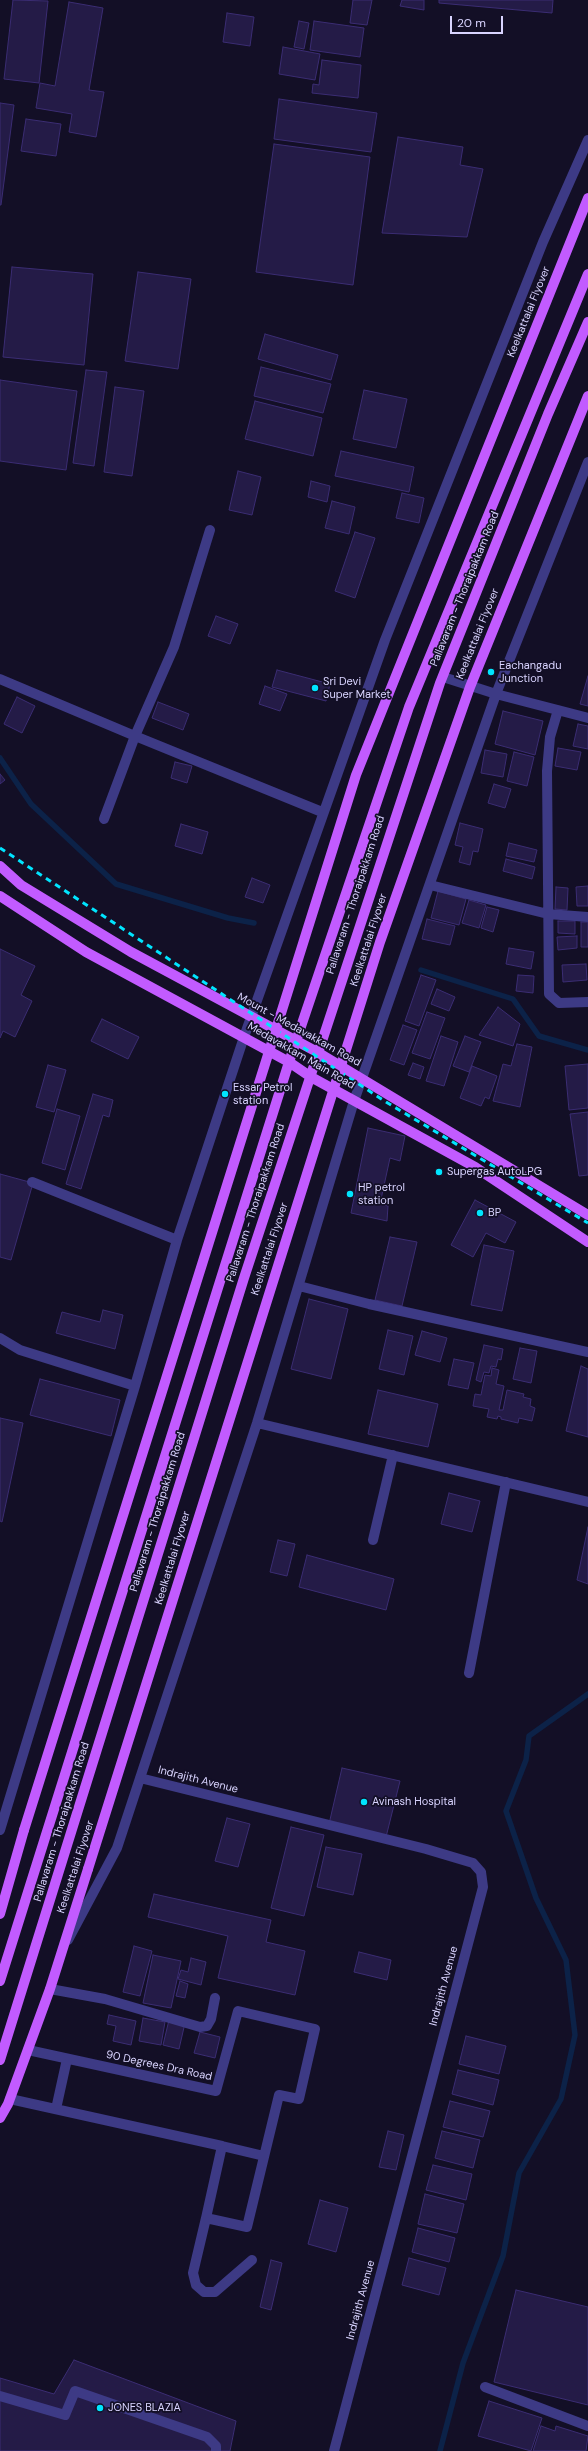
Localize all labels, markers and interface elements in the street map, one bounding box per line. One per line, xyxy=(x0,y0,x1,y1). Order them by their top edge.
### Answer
scale bar xyxy=(452,8,505,34)
text: 20 m xyxy=(457,15,486,31)
street label: Keelkattalai Flyover xyxy=(505,265,553,359)
street label: Pallavaram - Thoraipakkam Road xyxy=(428,510,502,668)
street label: Keelkattalai Flyover xyxy=(454,587,502,681)
place label: Eachangadu Junction xyxy=(499,659,561,685)
marker: Eachangadu Junction xyxy=(486,667,496,677)
place label: Sri Devi Super Market xyxy=(323,675,391,701)
marker: Sri Devi Super Market xyxy=(310,683,320,693)
street label: Pallavaram - Thoraipakkam Road xyxy=(324,814,388,976)
street label: Keelkattalai Flyover xyxy=(348,892,390,988)
street label: Mount - Medavakkam Road xyxy=(235,990,363,1070)
street label: Medavakkam Main Road xyxy=(245,1020,357,1092)
place label: Essar Petrol station xyxy=(233,1081,293,1107)
marker: Essar Petrol station xyxy=(220,1089,230,1099)
street label: Pallavaram - Thoraipakkam Road xyxy=(224,1122,288,1284)
place label: Supergas AutoLPG xyxy=(447,1165,542,1179)
marker: Supergas AutoLPG xyxy=(434,1167,444,1177)
place label: HP petrol station xyxy=(358,1181,405,1207)
marker: HP petrol station xyxy=(345,1189,355,1199)
street label: Keelkattalai Flyover xyxy=(249,1201,291,1297)
place label: BP xyxy=(488,1206,501,1220)
marker: BP xyxy=(475,1208,485,1218)
street label: Pallavaram - Thoraipakkam Road xyxy=(127,1431,189,1593)
street label: Keelkattalai Flyover xyxy=(153,1510,193,1606)
street label: Pallavaram - Thoraipakkam Road xyxy=(31,1741,93,1903)
street label: Indrajith Avenue xyxy=(157,1764,239,1796)
place label: Avinash Hospital xyxy=(372,1795,456,1809)
marker: Avinash Hospital xyxy=(359,1797,369,1807)
street label: Keelkattalai Flyover xyxy=(55,1819,97,1915)
street label: Indrajith Avenue xyxy=(427,1945,461,2027)
street label: 90 Degrees Dra Road xyxy=(105,2048,213,2084)
street label: Indrajith Avenue xyxy=(344,2259,378,2341)
place label: JONES BLAZIA xyxy=(108,2401,181,2415)
marker: JONES BLAZIA xyxy=(95,2403,105,2413)

